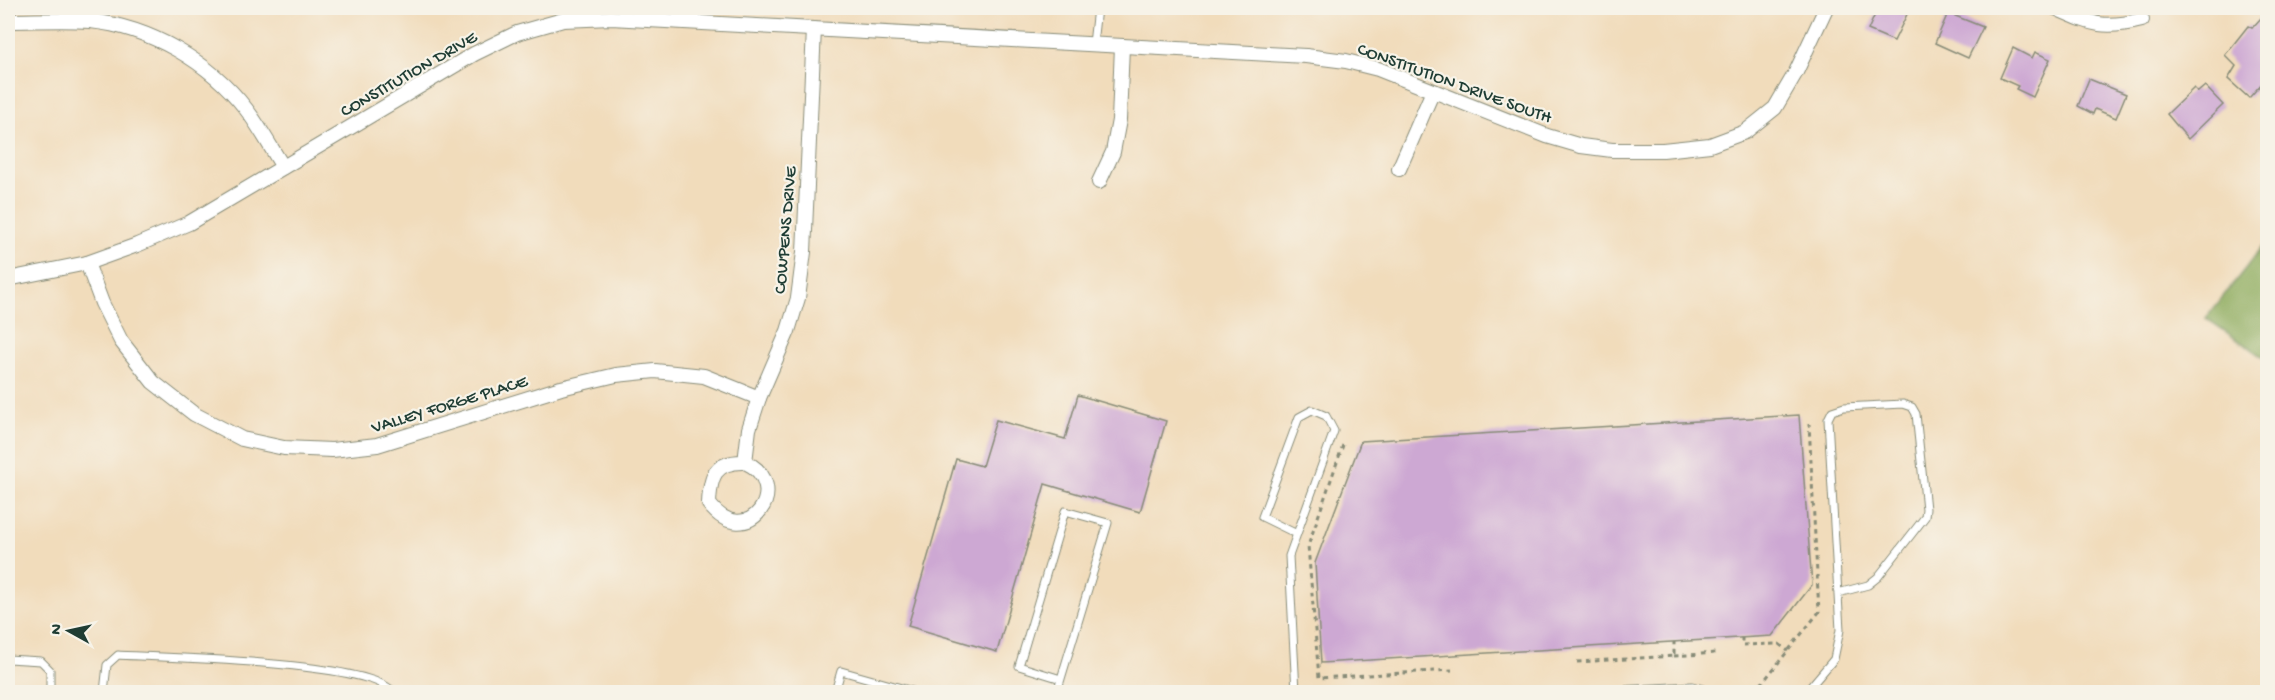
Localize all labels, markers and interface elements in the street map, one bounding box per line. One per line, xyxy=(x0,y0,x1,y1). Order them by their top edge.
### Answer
street label: CONSTITUTION DRIVE xyxy=(337,27,482,123)
street label: CONSTITUTION DRIVE SOUTH xyxy=(1354,39,1555,130)
street label: COWPENS DRIVE xyxy=(770,165,803,295)
street label: VALLEY FORGE PLACE xyxy=(368,371,531,439)
north arrow xyxy=(39,601,99,661)
text: N xyxy=(47,622,68,636)

